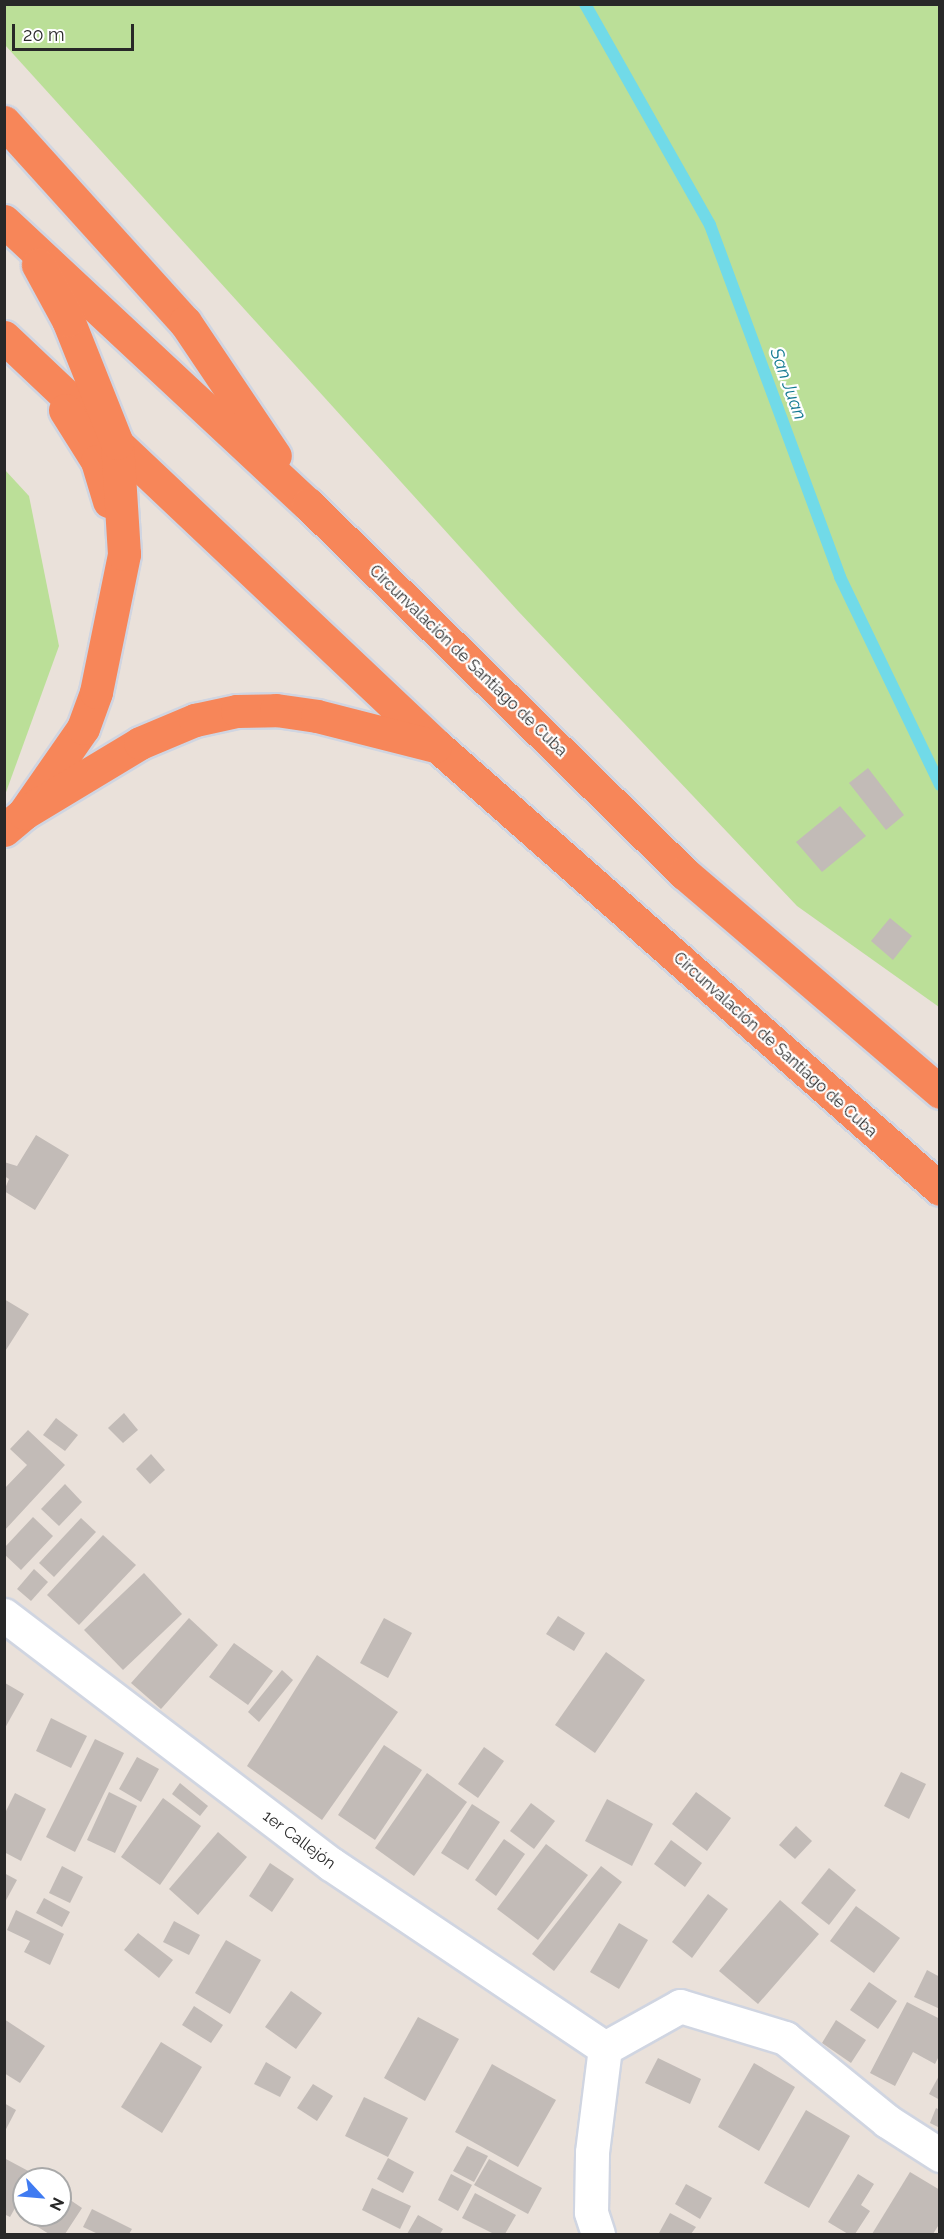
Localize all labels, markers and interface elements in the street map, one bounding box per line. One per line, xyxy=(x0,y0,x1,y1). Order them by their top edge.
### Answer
scale bar xyxy=(15,12,136,50)
text: 20 m xyxy=(23,24,65,45)
water label: San Juan xyxy=(765,345,811,423)
street label: Circunvalación de Santiago de Cuba xyxy=(365,561,571,761)
street label: Circunvalación de Santiago de Cuba xyxy=(669,948,881,1142)
street label: 1er Callejón xyxy=(259,1806,339,1874)
north arrow xyxy=(12,2167,72,2227)
text: N xyxy=(46,2195,68,2214)

